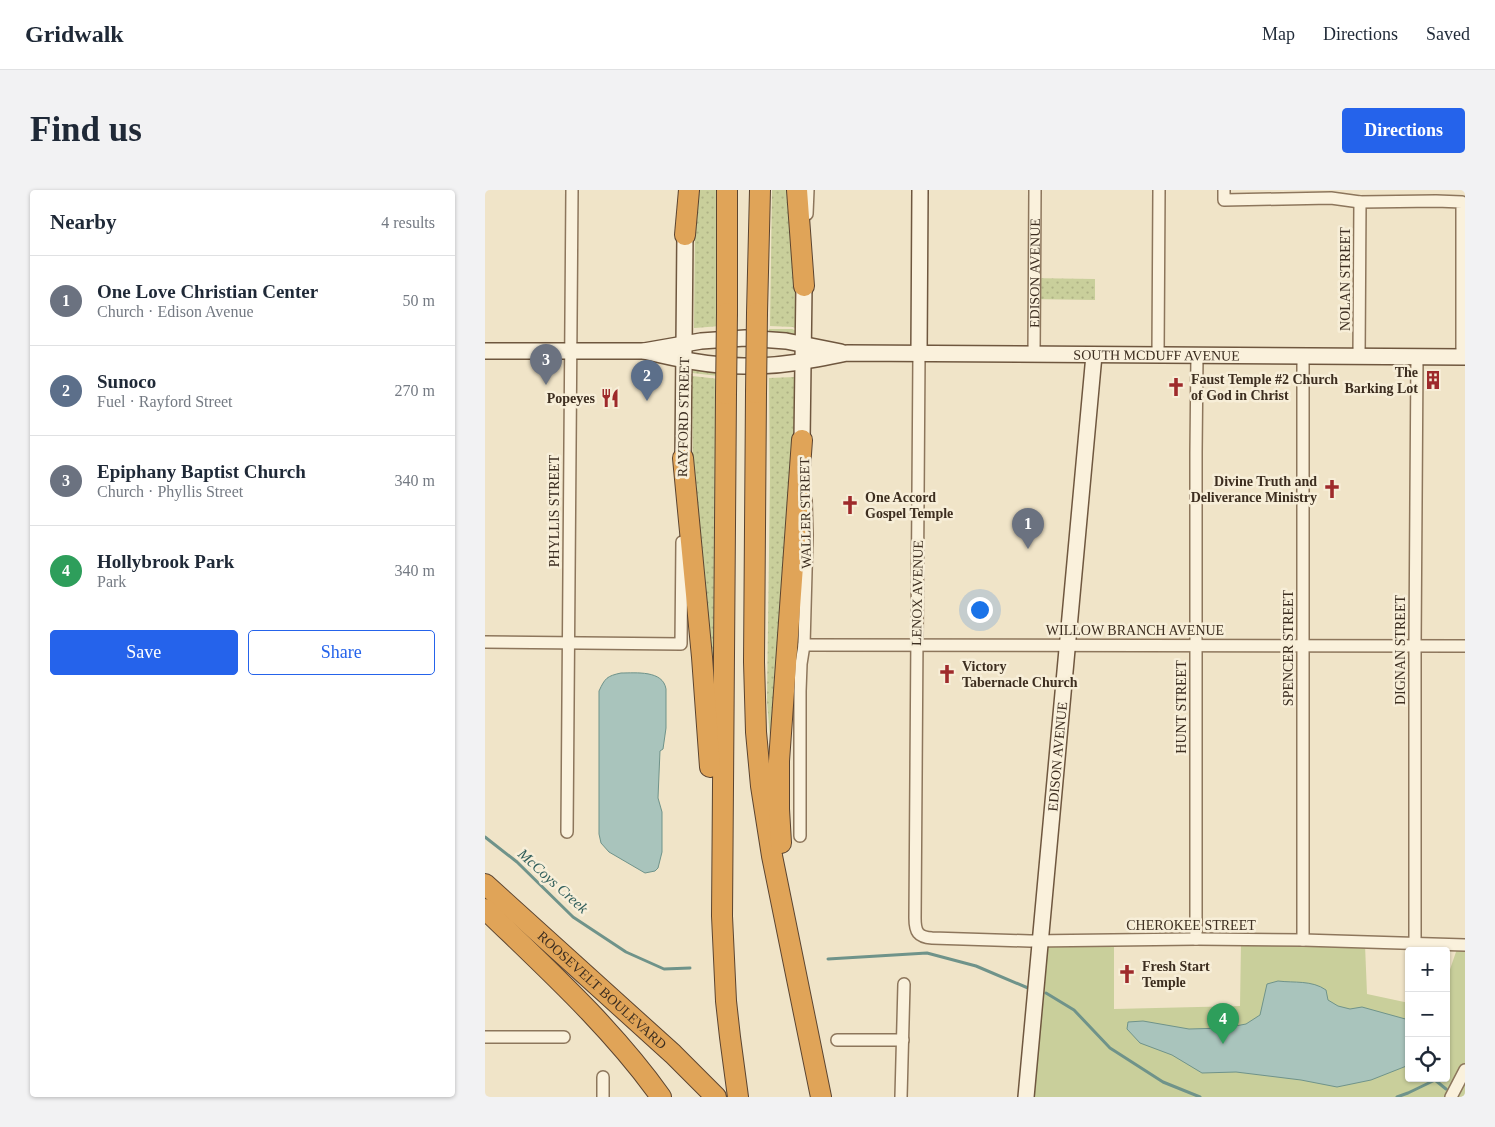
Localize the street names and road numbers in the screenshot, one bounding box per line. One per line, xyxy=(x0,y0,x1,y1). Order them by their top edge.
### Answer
street label: EDISON AVENUE xyxy=(1027,218,1043,328)
street label: NOLAN STREET xyxy=(1338,227,1353,331)
street label: SOUTH MCDUFF AVENUE xyxy=(1073,347,1240,364)
street label: RAYFORD STREET xyxy=(675,356,692,477)
street label: PHYLLIS STREET xyxy=(547,454,562,567)
street label: WALLER STREET xyxy=(797,457,814,569)
street label: LENOX AVENUE xyxy=(909,540,926,646)
street label: SPENCER STREET xyxy=(1281,589,1296,706)
street label: DIGNAN STREET xyxy=(1393,595,1408,705)
street label: WILLOW BRANCH AVENUE xyxy=(1046,623,1224,638)
street label: HUNT STREET xyxy=(1174,660,1189,754)
street label: EDISON AVENUE xyxy=(1045,701,1070,812)
street label: CHEROKEE STREET xyxy=(1126,918,1256,933)
street label: ROOSEVELT BOULEVARD xyxy=(534,928,669,1052)

